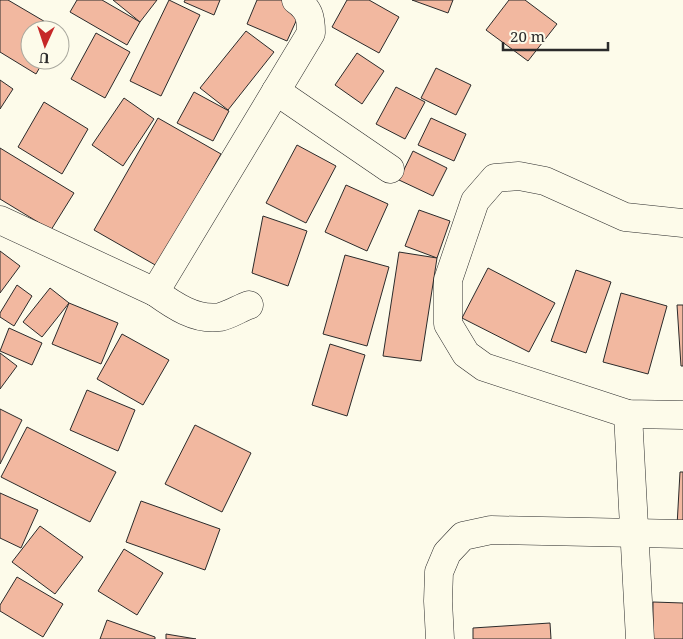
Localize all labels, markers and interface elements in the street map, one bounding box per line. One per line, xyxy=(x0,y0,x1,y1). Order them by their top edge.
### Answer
north arrow xyxy=(20,20,70,70)
scale bar xyxy=(503,20,608,52)
text: 20 m xyxy=(510,26,545,46)
text: U xyxy=(38,49,50,68)

